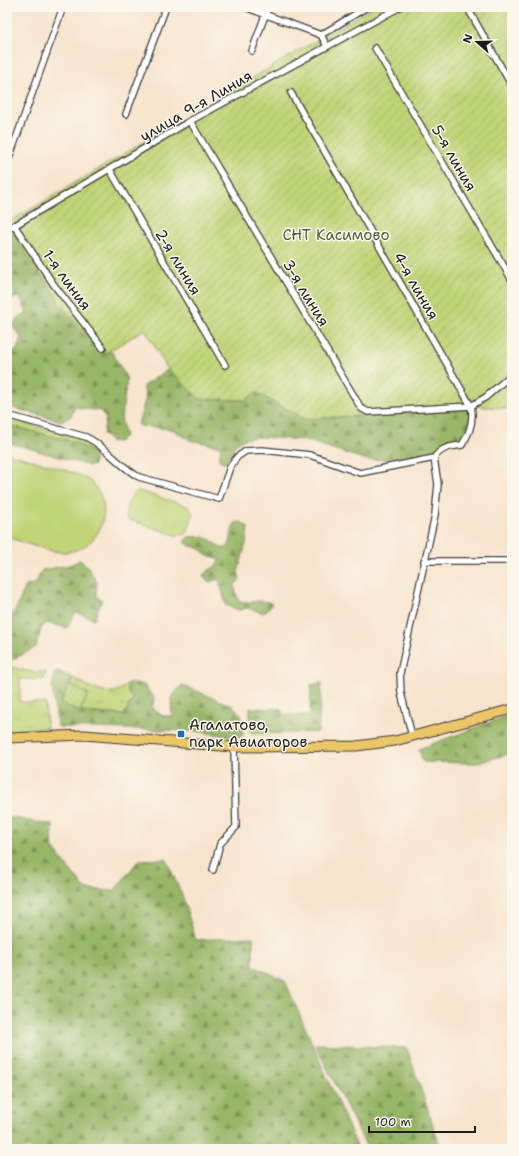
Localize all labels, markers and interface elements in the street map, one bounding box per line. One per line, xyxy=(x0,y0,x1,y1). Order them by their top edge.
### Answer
north arrow xyxy=(457,22,497,62)
text: N xyxy=(460,32,477,45)
street label: улица 9-я Линия xyxy=(136,66,256,146)
street label: 5-я линия xyxy=(427,121,481,195)
street label: 2-я линия xyxy=(150,225,206,299)
park label: СНТ Касимово xyxy=(282,225,390,245)
street label: 1-я линия xyxy=(38,246,96,314)
street label: 4-я линия xyxy=(389,249,443,323)
street label: 3-я линия xyxy=(278,256,334,330)
place label: Агалатово, парк Авиаторов xyxy=(189,715,307,752)
marker: Агалатово, парк Авиаторов xyxy=(176,729,186,739)
scale bar xyxy=(369,1108,475,1134)
text: 100 m xyxy=(375,1114,411,1130)

